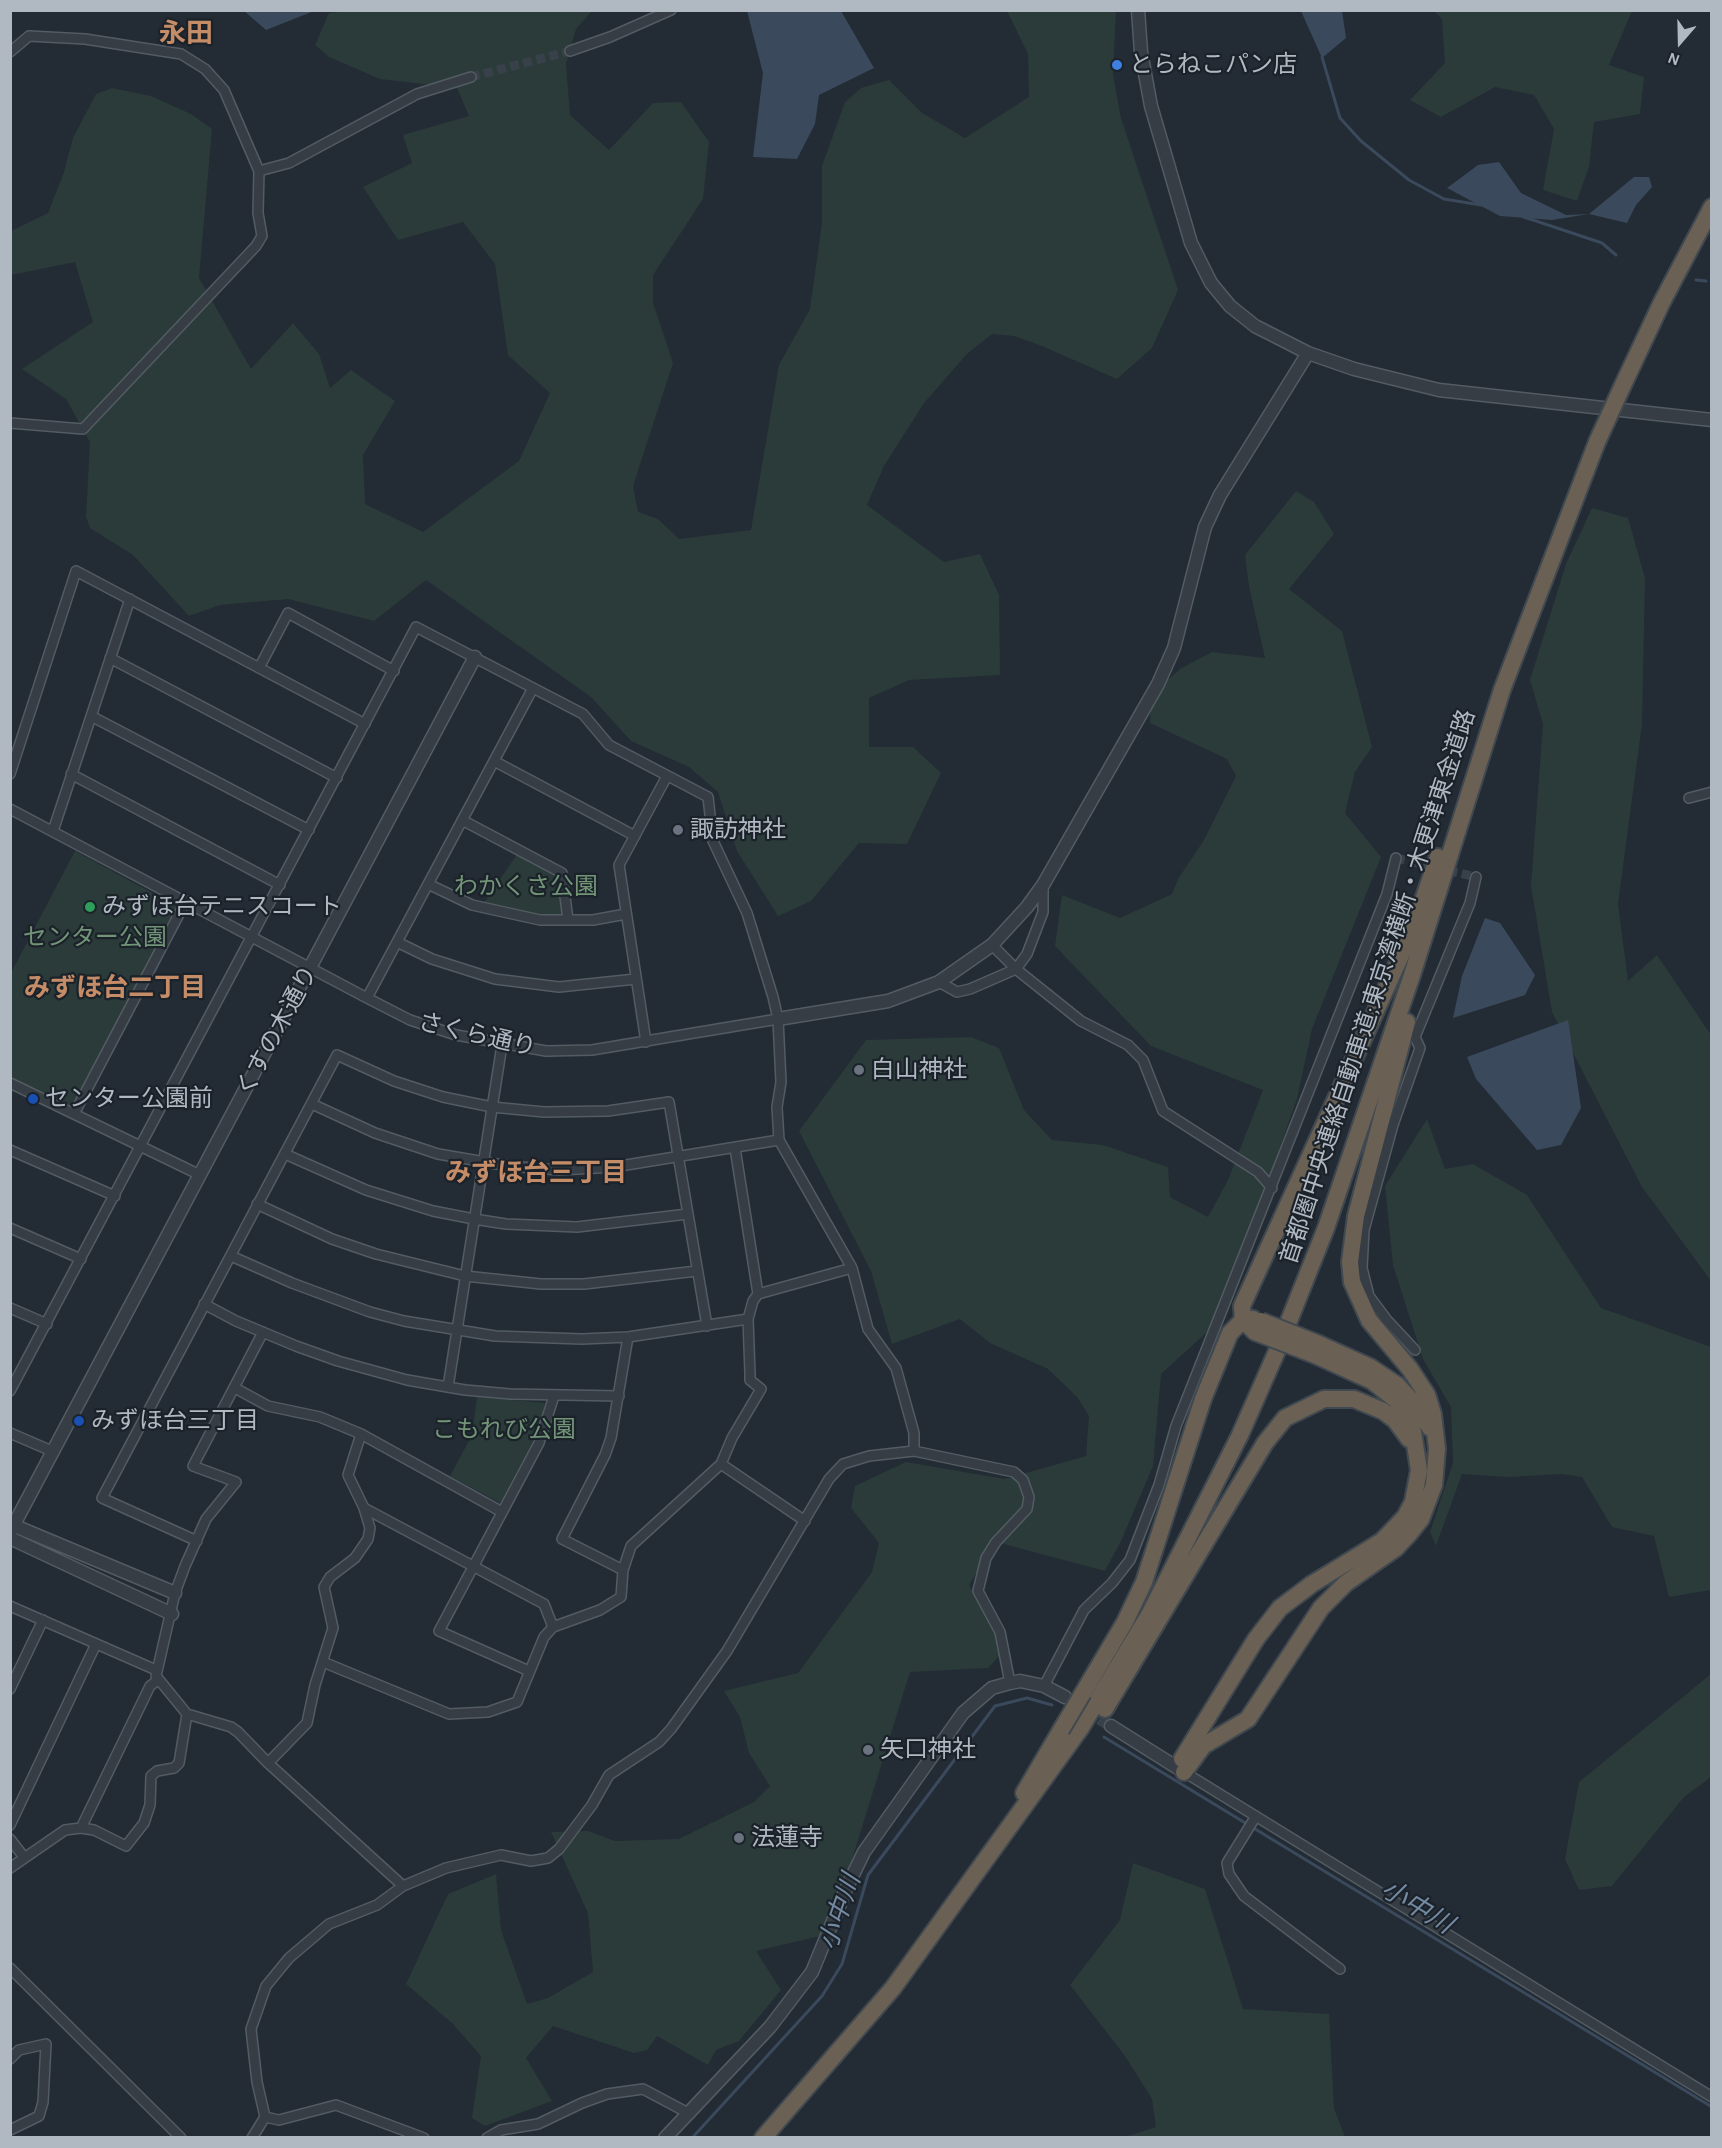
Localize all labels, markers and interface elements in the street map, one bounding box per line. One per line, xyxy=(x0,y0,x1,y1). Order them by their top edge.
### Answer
north arrow xyxy=(1650,12,1710,72)
district label: 永田 xyxy=(159,18,213,50)
text: N xyxy=(1666,49,1682,68)
place label: とらねこパン店 xyxy=(1129,51,1297,79)
marker: とらねこパン店 xyxy=(1110,58,1124,72)
street label: 首都圏中央連絡自動車道;東京湾横断・木更津東金道路 xyxy=(1274,706,1482,1268)
place label: 諏訪神社 xyxy=(690,816,786,844)
marker: 諏訪神社 xyxy=(671,823,685,837)
park label: わかくさ公園 xyxy=(454,873,598,901)
place label: みずほ台テニスコート xyxy=(102,893,342,921)
marker: みずほ台テニスコート xyxy=(83,900,97,914)
park label: センター公園 xyxy=(23,924,167,952)
street label: くすの木通り xyxy=(230,961,324,1101)
district label: みずほ台二丁目 xyxy=(24,972,206,1004)
street label: さくら通り xyxy=(415,1007,539,1063)
place label: 白山神社 xyxy=(871,1056,967,1084)
marker: 白山神社 xyxy=(852,1063,866,1077)
place label: センター公園前 xyxy=(45,1085,213,1113)
marker: センター公園前 xyxy=(26,1092,40,1106)
district label: みずほ台三丁目 xyxy=(445,1157,627,1189)
place label: みずほ台三丁目 xyxy=(91,1407,259,1435)
marker: みずほ台三丁目 xyxy=(72,1414,86,1428)
park label: こもれび公園 xyxy=(432,1416,576,1444)
place label: 矢口神社 xyxy=(880,1736,976,1764)
marker: 矢口神社 xyxy=(861,1743,875,1757)
place label: 法蓮寺 xyxy=(751,1824,823,1852)
marker: 法蓮寺 xyxy=(732,1831,746,1845)
water label: 小中川 xyxy=(813,1870,867,1954)
water label: 小中川 xyxy=(1376,1874,1458,1940)

